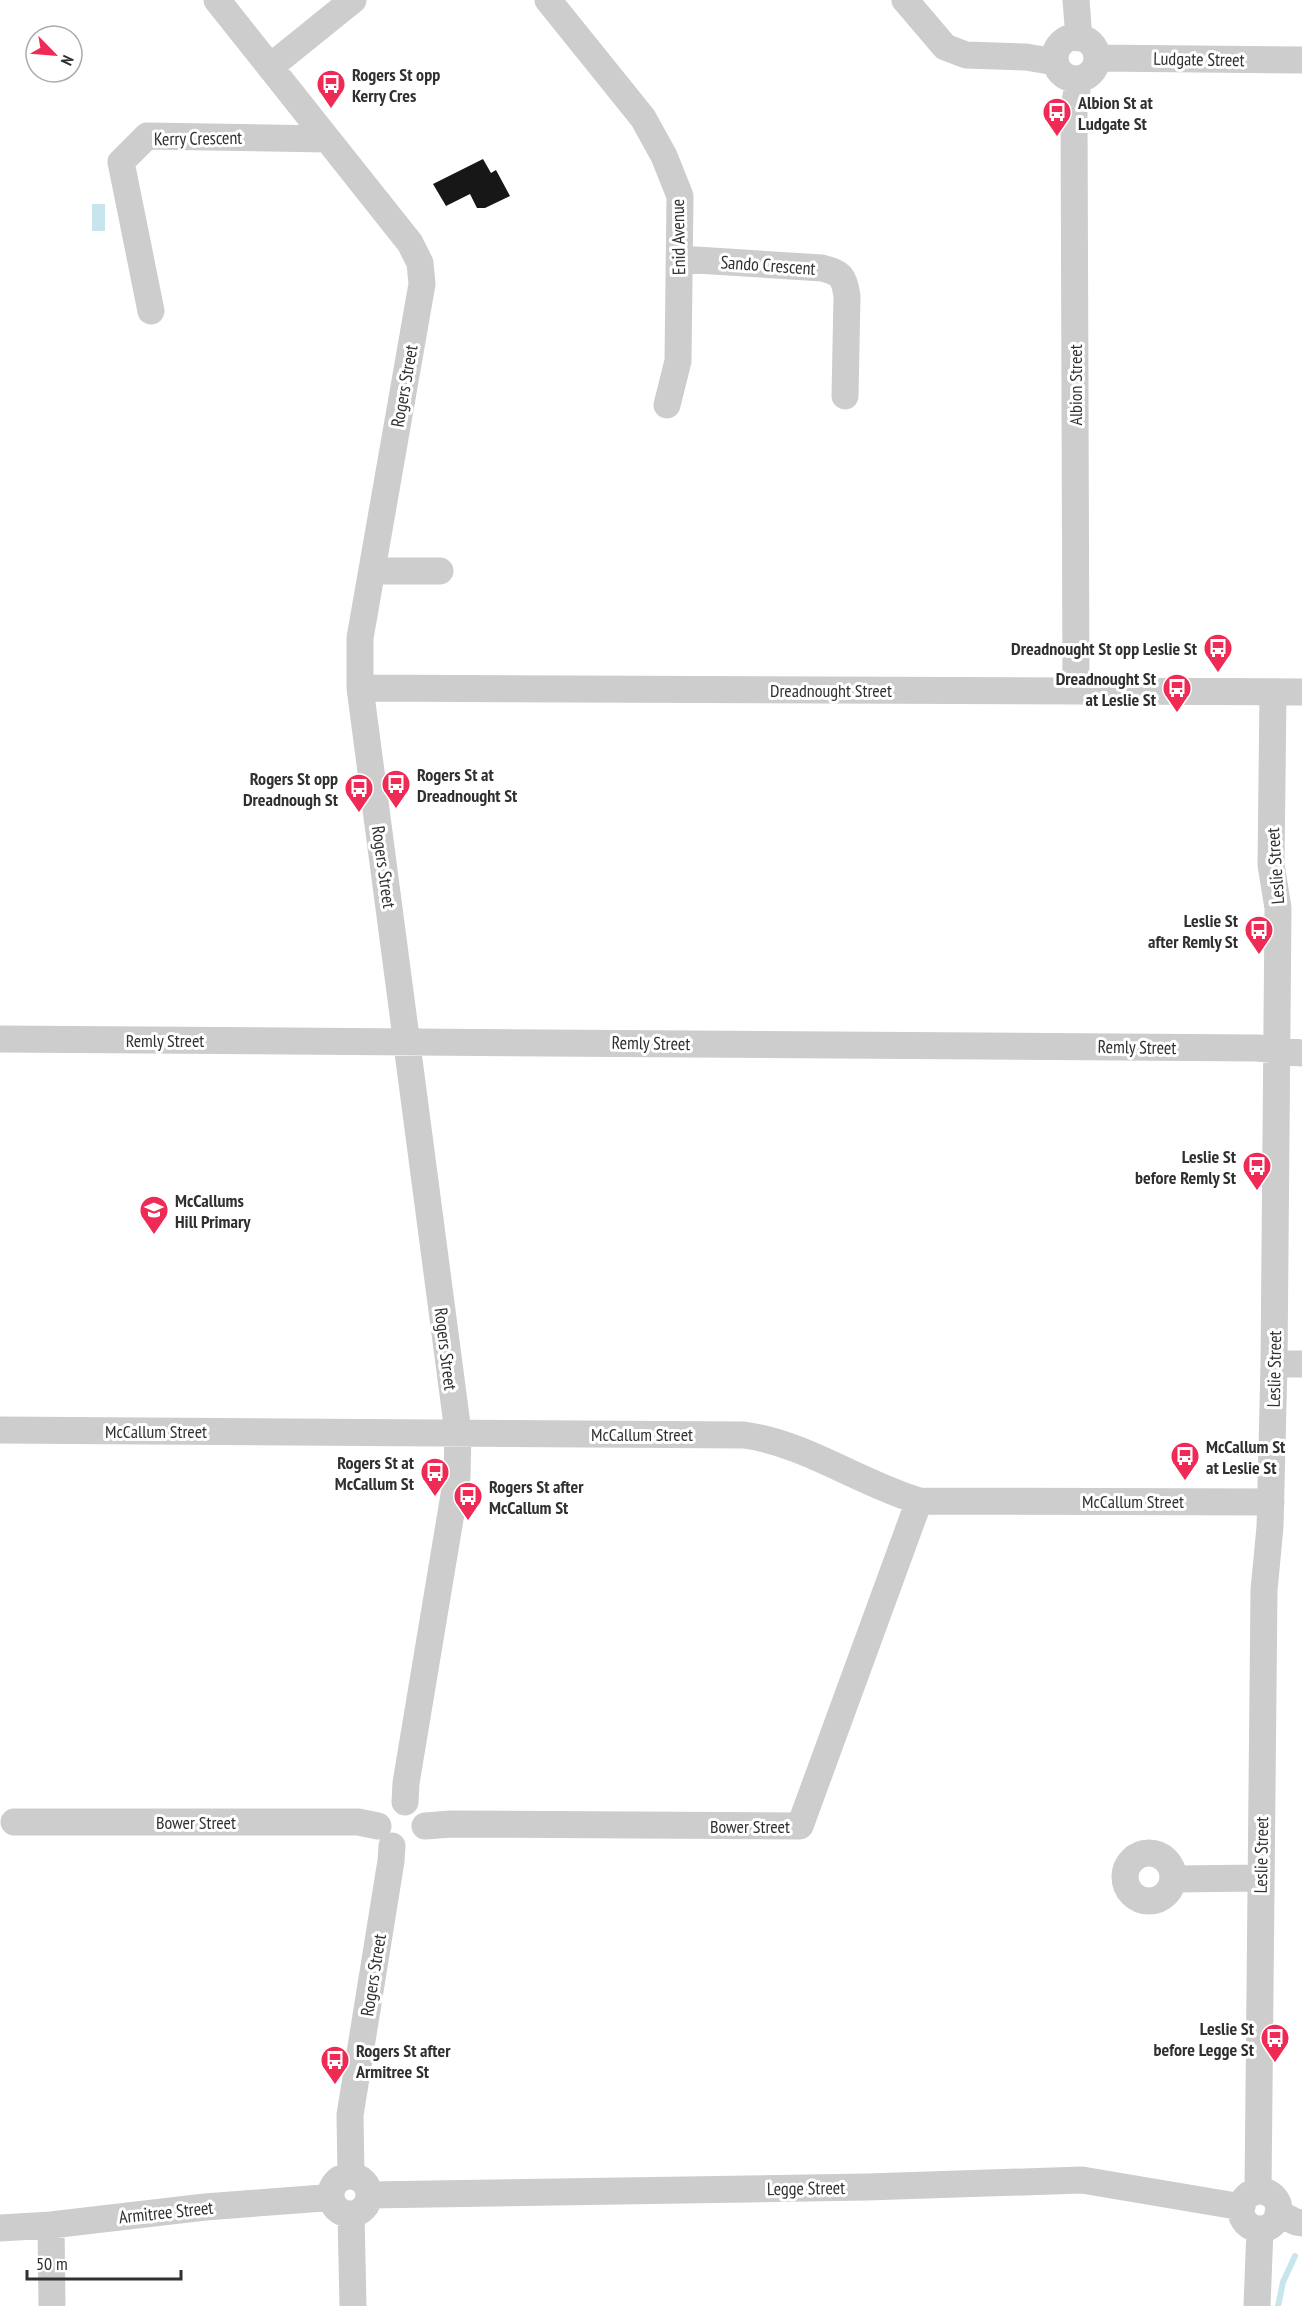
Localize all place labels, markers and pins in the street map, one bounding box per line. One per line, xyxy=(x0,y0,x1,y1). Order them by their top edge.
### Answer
place label: Rogers St opp Kerry Cres xyxy=(352,63,440,107)
bus stop icon: Rogers St opp Kerry Cres xyxy=(315,68,347,110)
place label: Albion St at Ludgate St xyxy=(1077,91,1153,135)
bus stop icon: Albion St at Ludgate St xyxy=(1041,96,1073,138)
bus stop icon: Dreadnought St opp Leslie St xyxy=(1202,632,1234,674)
place label: Dreadnought St opp Leslie St xyxy=(1011,637,1198,660)
place label: Dreadnought St at Leslie St xyxy=(1056,667,1157,711)
bus stop icon: Dreadnought St at Leslie St xyxy=(1161,672,1193,714)
place label: Rogers St at Dreadnought St xyxy=(417,763,518,807)
place label: Rogers St opp Dreadnough St xyxy=(243,767,339,811)
bus stop icon: Rogers St at Dreadnought St xyxy=(380,768,412,810)
bus stop icon: Rogers St opp Dreadnough St xyxy=(343,772,375,814)
place label: Leslie St after Remly St xyxy=(1148,909,1239,953)
bus stop icon: Leslie St after Remly St xyxy=(1243,914,1275,956)
place label: Leslie St before Remly St xyxy=(1135,1145,1237,1189)
bus stop icon: Leslie St before Remly St xyxy=(1241,1150,1273,1192)
place label: McCallums Hill Primary xyxy=(175,1189,251,1233)
school or university icon: McCallums Hill Primary xyxy=(138,1194,170,1236)
place label: McCallum St at Leslie St xyxy=(1206,1435,1286,1479)
bus stop icon: McCallum St at Leslie St xyxy=(1169,1440,1201,1482)
place label: Rogers St at McCallum St xyxy=(335,1451,415,1495)
bus stop icon: Rogers St at McCallum St xyxy=(419,1456,451,1498)
place label: Rogers St after McCallum St xyxy=(489,1475,584,1519)
bus stop icon: Rogers St after McCallum St xyxy=(452,1480,484,1522)
place label: Leslie St before Legge St xyxy=(1153,2017,1255,2061)
bus stop icon: Leslie St before Legge St xyxy=(1259,2022,1291,2064)
place label: Rogers St after Armitree St xyxy=(355,2039,451,2083)
bus stop icon: Rogers St after Armitree St xyxy=(319,2044,351,2086)

